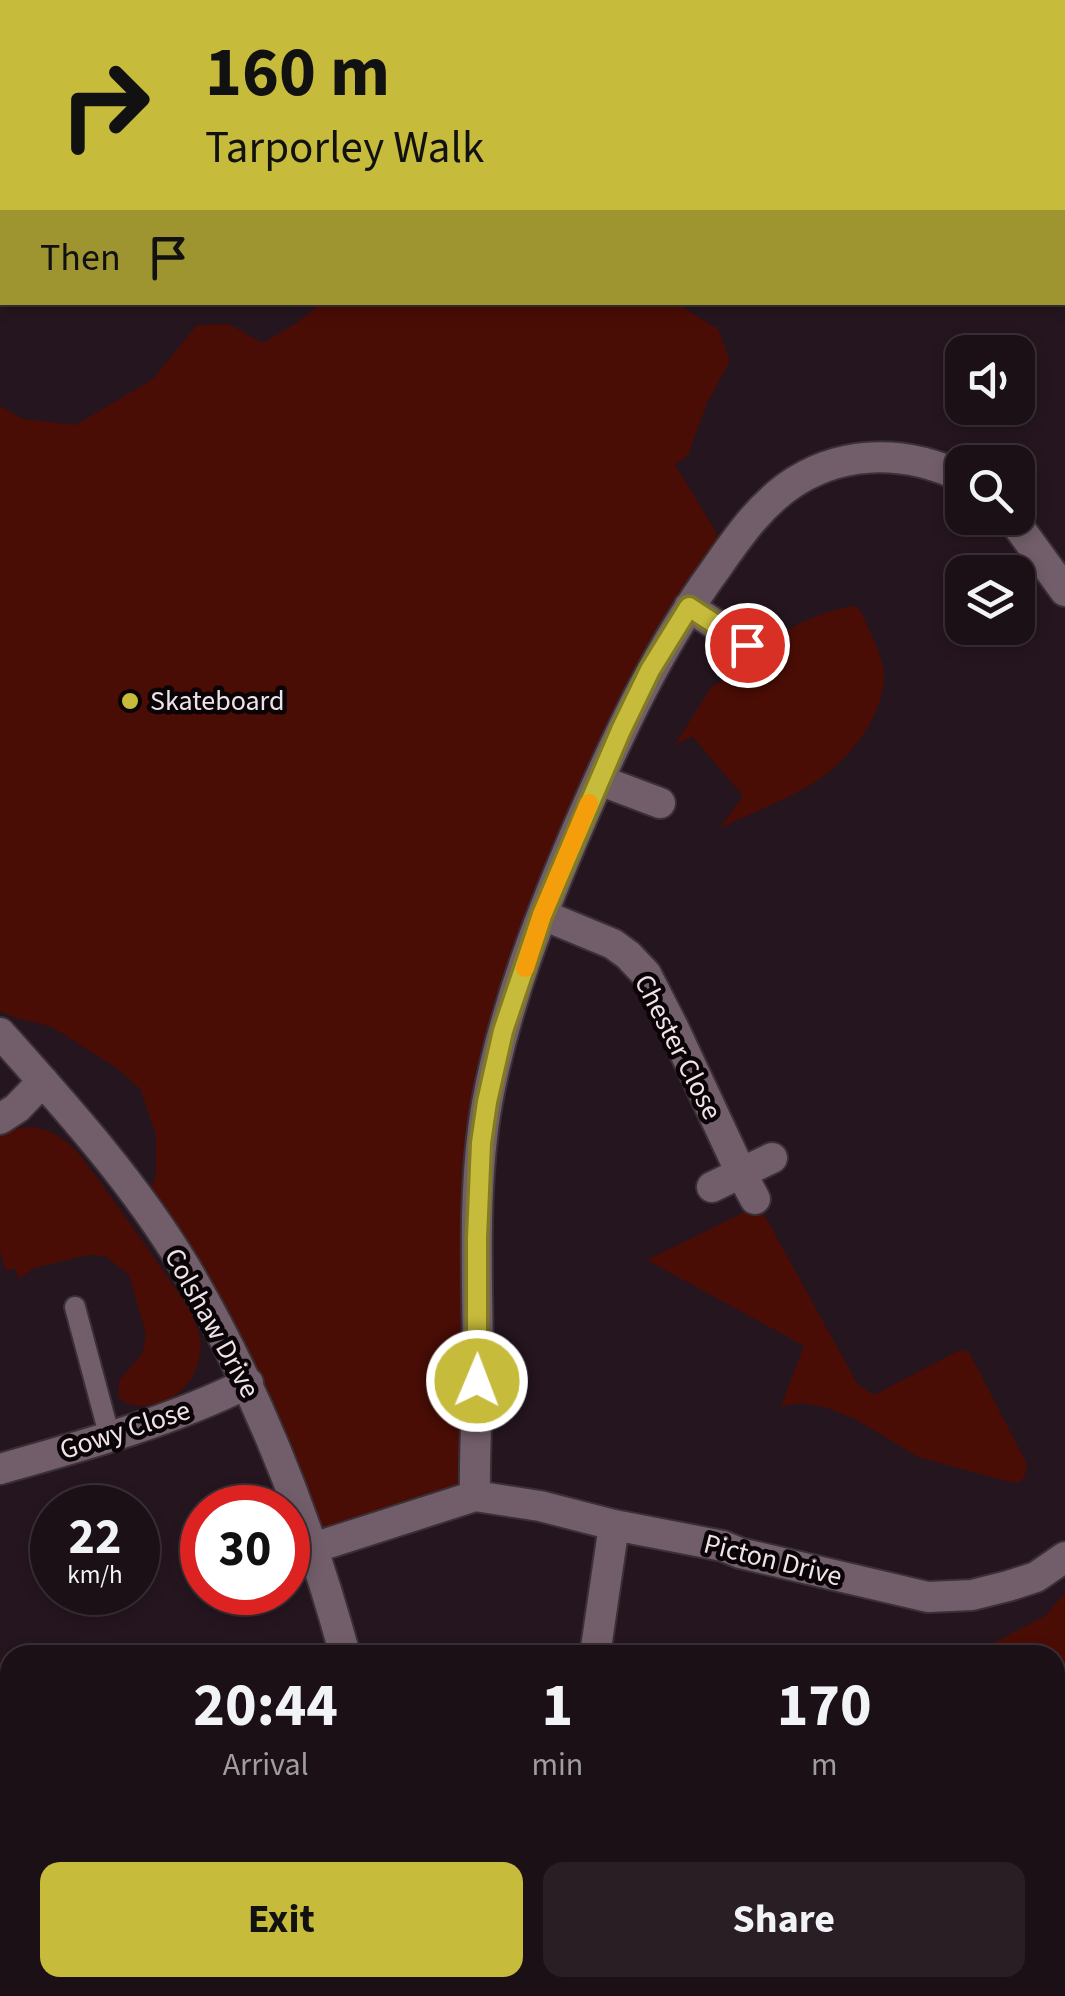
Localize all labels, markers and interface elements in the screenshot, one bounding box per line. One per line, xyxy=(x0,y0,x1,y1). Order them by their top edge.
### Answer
text: 160 m xyxy=(205,23,390,123)
icon: right xyxy=(40,40,170,170)
text: Tarporley Walk xyxy=(205,116,484,180)
icon: arrive xyxy=(141,230,196,285)
text: Then xyxy=(40,231,121,285)
map controls xyxy=(945,335,1035,645)
button: sound xyxy=(945,335,1035,425)
button: search xyxy=(945,445,1035,535)
button: layers xyxy=(945,555,1035,645)
pin xyxy=(705,603,790,688)
icon: arrive xyxy=(720,618,775,673)
place label: Skateboard xyxy=(150,681,285,721)
marker: Skateboard xyxy=(119,690,141,712)
street label: Chester Close xyxy=(624,967,732,1127)
street label: Colshaw Drive xyxy=(154,1241,270,1405)
position arrow xyxy=(425,1329,529,1433)
street label: Gowy Close xyxy=(55,1390,195,1470)
speed limit sign: 30 xyxy=(180,1485,310,1615)
text: 22 xyxy=(69,1502,121,1573)
street label: Picton Drive xyxy=(700,1524,846,1596)
text: km/h xyxy=(67,1557,123,1593)
text: 20:44 xyxy=(193,1664,338,1749)
text: 1 xyxy=(542,1664,573,1749)
text: 170 xyxy=(777,1664,872,1749)
text: Arrival xyxy=(223,1742,309,1788)
text: min xyxy=(531,1742,583,1788)
text: m xyxy=(811,1742,837,1788)
button: Exit xyxy=(40,1862,523,1977)
button: Share xyxy=(543,1862,1025,1977)

